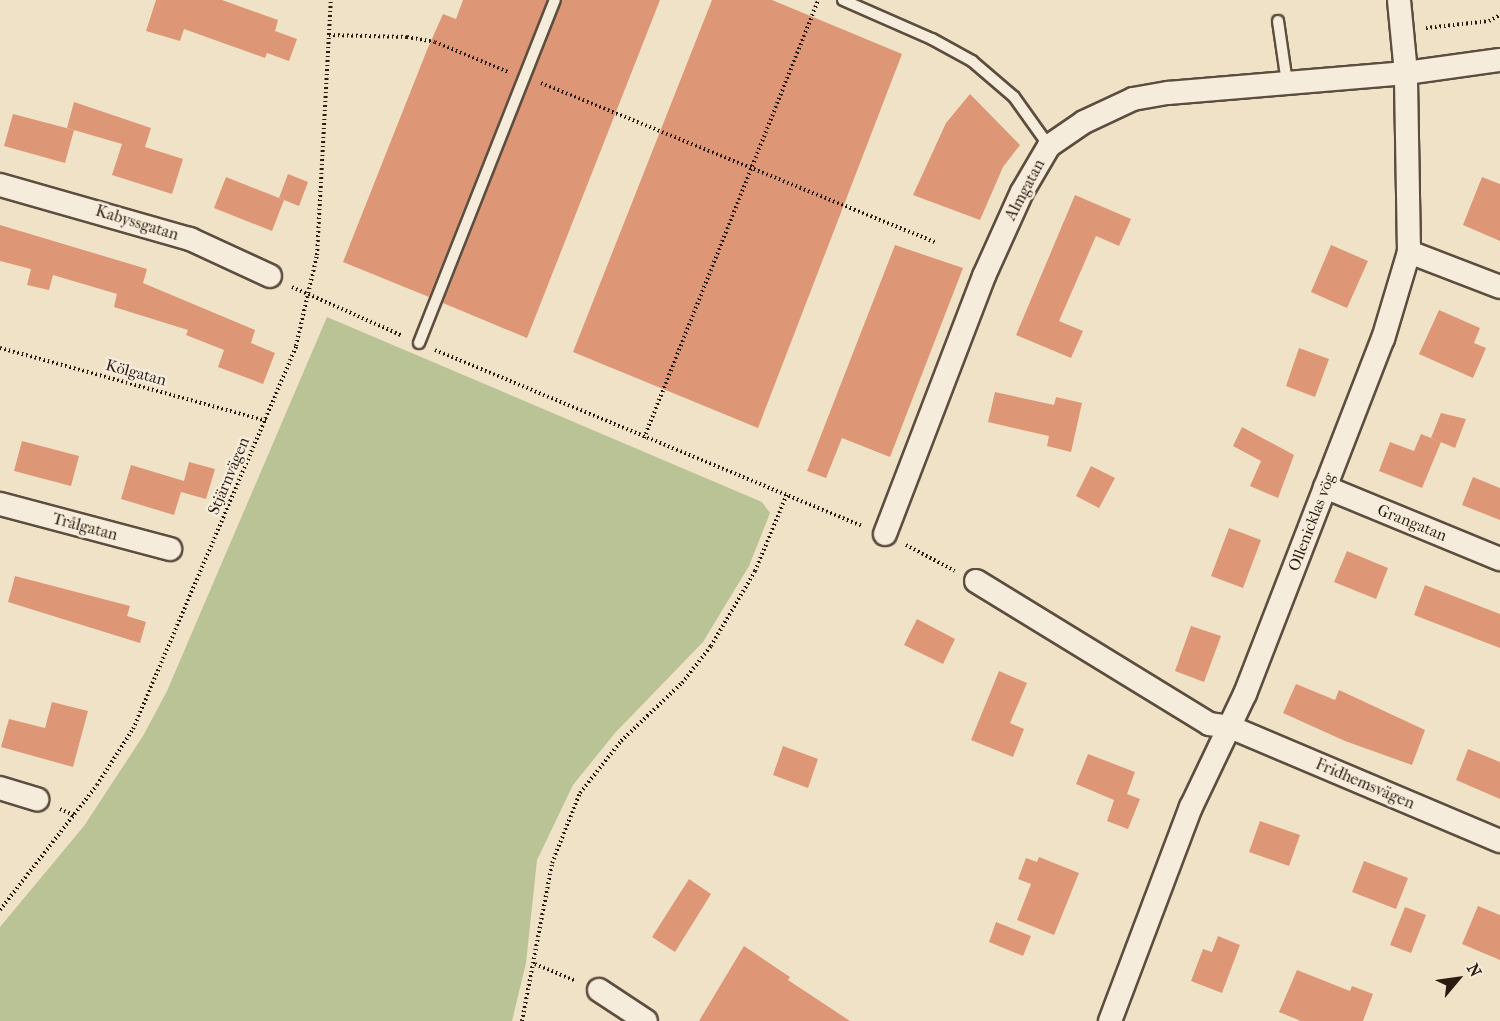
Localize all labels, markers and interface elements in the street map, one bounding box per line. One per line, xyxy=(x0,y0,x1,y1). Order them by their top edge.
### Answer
street label: Almgatan xyxy=(1001,156,1049,224)
street label: Kabyssgatan xyxy=(93,201,181,245)
street label: Kölgatan xyxy=(104,356,168,390)
street label: Stjärnvägen xyxy=(204,434,254,518)
street label: Ollenicklas vög xyxy=(1284,470,1340,574)
street label: Grangatan xyxy=(1374,500,1450,546)
street label: Trålgatan xyxy=(50,509,120,545)
street label: Fridhemsvägen xyxy=(1313,755,1417,813)
north arrow xyxy=(1428,949,1488,1009)
text: N xyxy=(1463,960,1485,980)

